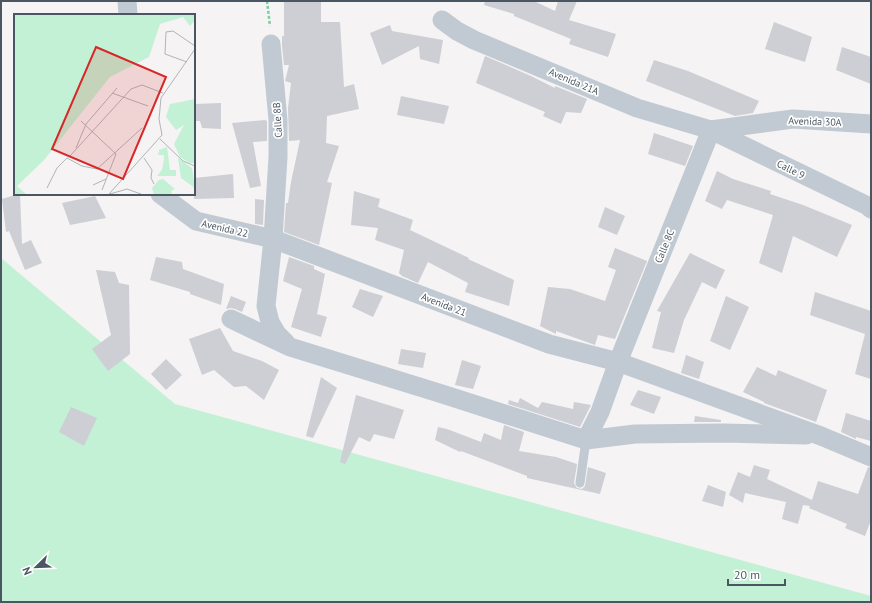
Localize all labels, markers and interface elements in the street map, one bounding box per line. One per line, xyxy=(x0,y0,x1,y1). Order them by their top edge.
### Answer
inset map xyxy=(14,14,195,195)
street label: Avenida 21A xyxy=(547,65,601,98)
street label: Calle 8B xyxy=(270,102,285,138)
street label: Avenida 30A xyxy=(788,114,842,129)
street label: Calle 9 xyxy=(775,157,807,182)
street label: Avenida 22 xyxy=(200,217,249,240)
street label: Calle 8C xyxy=(652,227,677,265)
street label: Avenida 21 xyxy=(419,290,468,319)
north arrow xyxy=(16,547,56,587)
scale bar xyxy=(728,561,785,587)
text: N xyxy=(19,565,35,577)
text: 20 m xyxy=(734,567,760,582)

